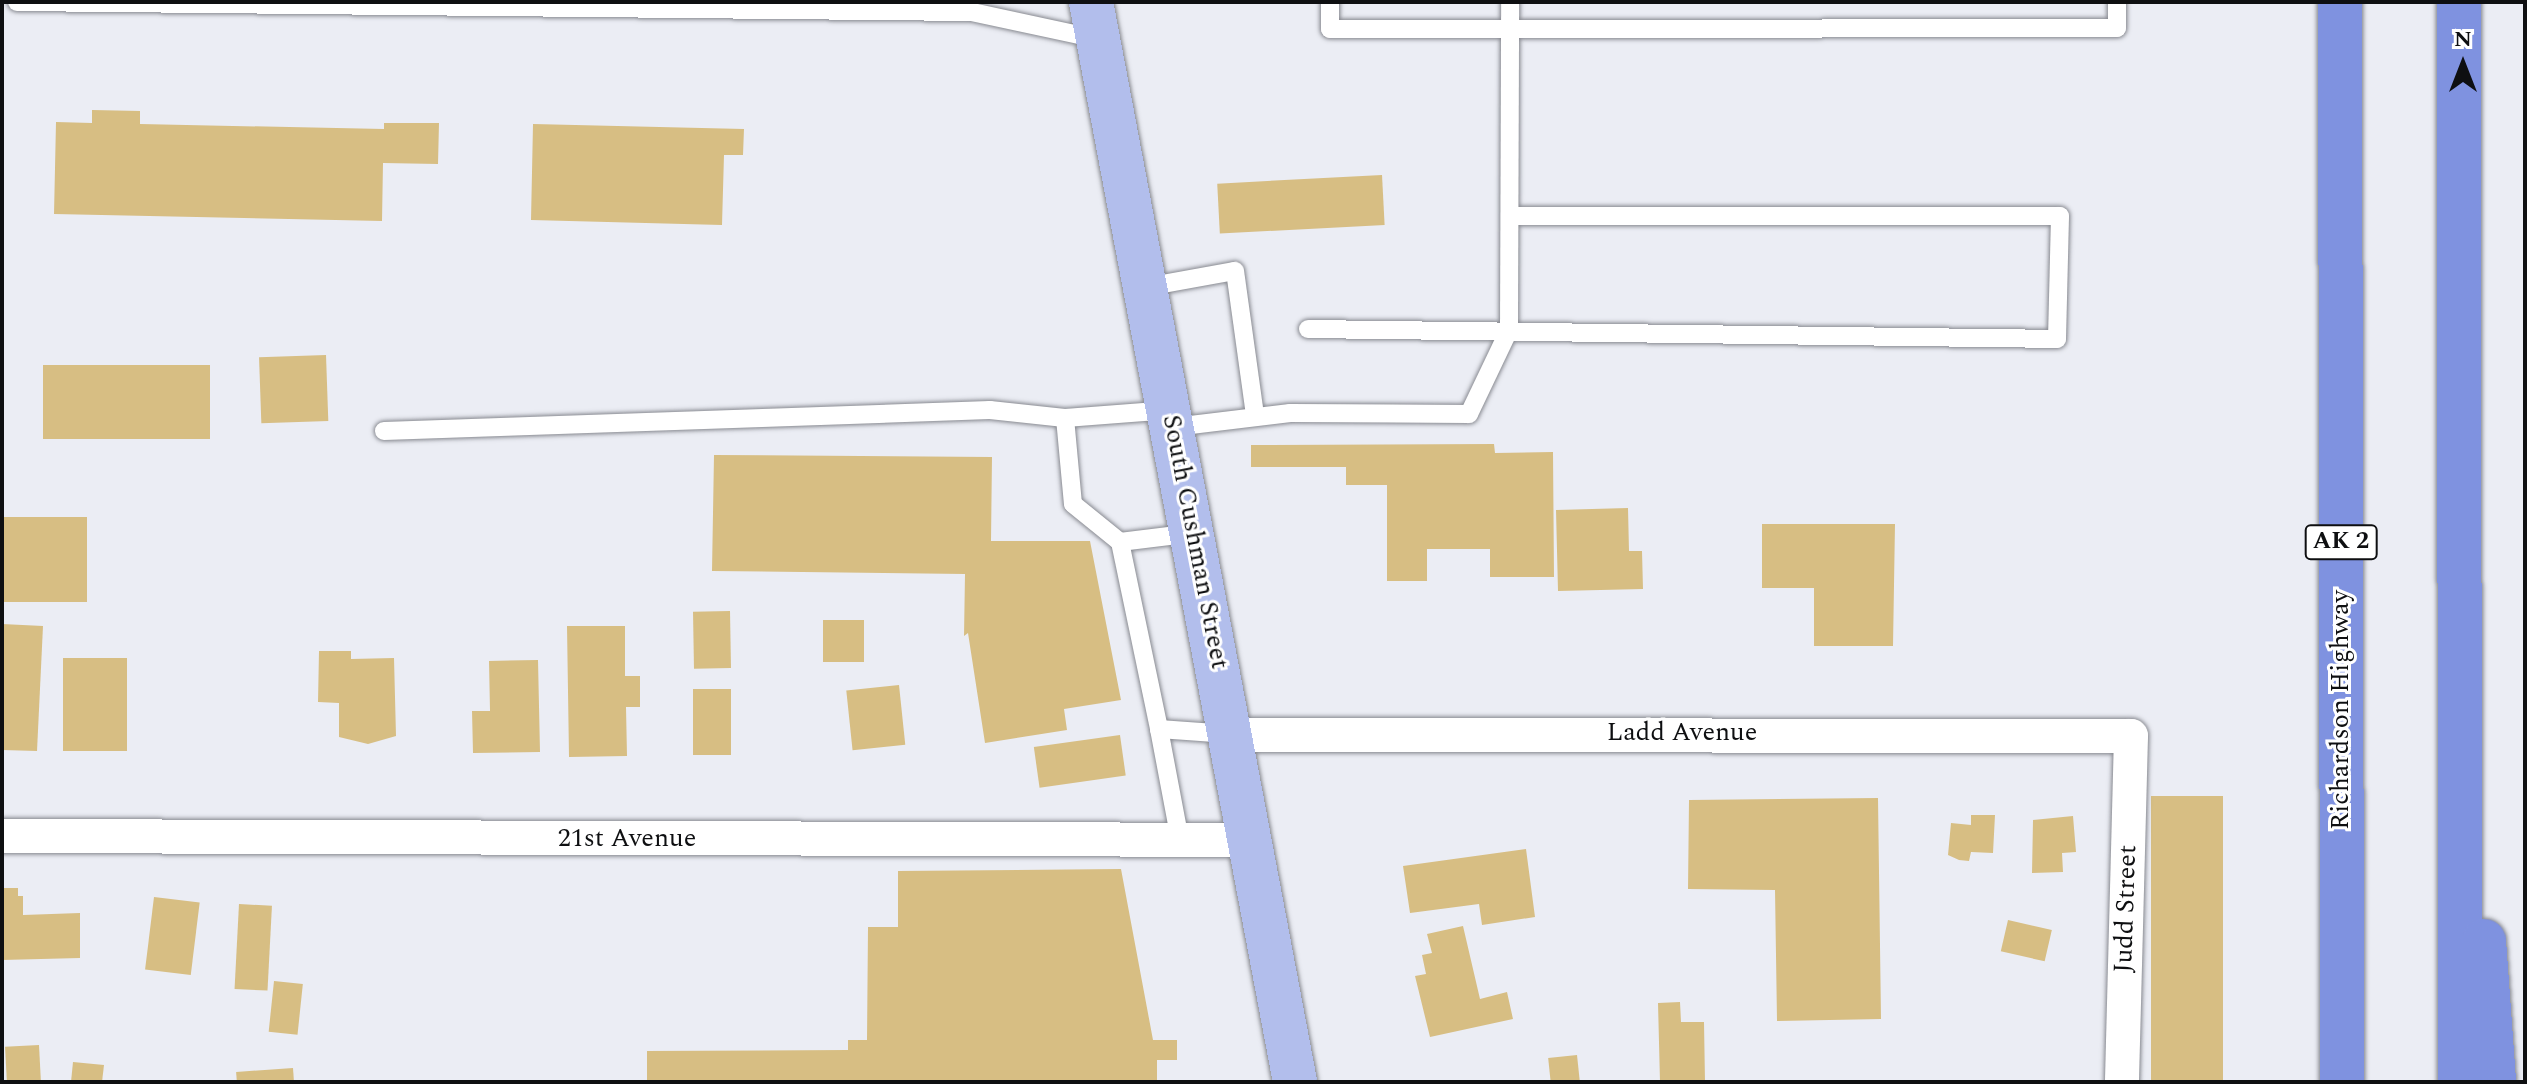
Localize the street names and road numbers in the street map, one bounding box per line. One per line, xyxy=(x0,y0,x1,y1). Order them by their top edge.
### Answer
street label: South Cushman Street xyxy=(1155,412,1235,672)
road number: AK 2 xyxy=(2303,522,2379,562)
street label: Richardson Highway xyxy=(2325,590,2357,830)
street label: Ladd Avenue xyxy=(1607,717,1757,749)
street label: 21st Avenue xyxy=(558,823,696,855)
street label: Judd Street xyxy=(2108,844,2144,974)

